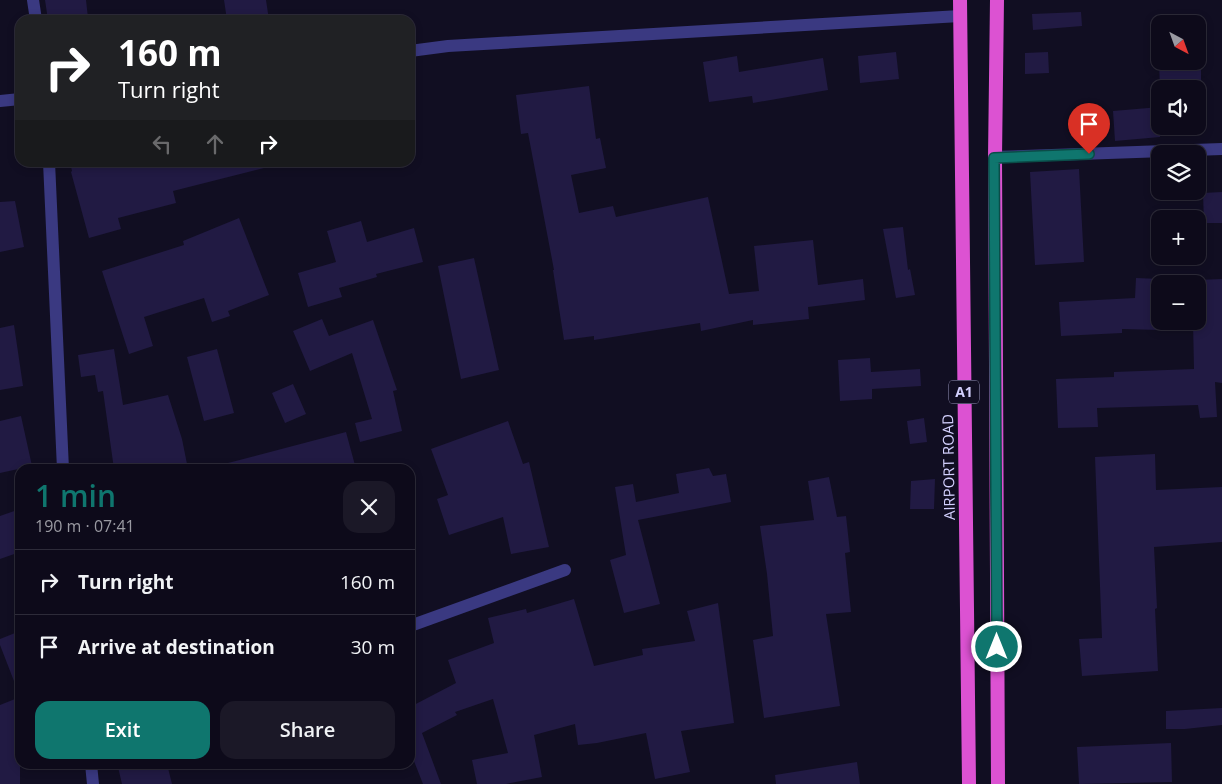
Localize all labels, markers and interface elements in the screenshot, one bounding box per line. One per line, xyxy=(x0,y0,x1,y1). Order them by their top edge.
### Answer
north arrow xyxy=(1151,15,1206,70)
map controls xyxy=(1151,15,1206,330)
text: 160 m xyxy=(118,29,222,76)
icon: right xyxy=(35,35,100,100)
text: Turn right xyxy=(118,74,220,104)
button: sound xyxy=(1151,80,1206,135)
pin xyxy=(1068,103,1110,154)
icon: arrive xyxy=(1075,110,1103,138)
icon: left xyxy=(148,130,176,158)
icon: ahead xyxy=(201,130,229,158)
icon: right xyxy=(254,130,282,158)
button: layers xyxy=(1151,145,1206,200)
button: + xyxy=(1151,210,1206,265)
button: − xyxy=(1151,275,1206,330)
road number: A1 xyxy=(949,381,979,404)
street label: AIRPORT ROAD xyxy=(937,414,959,520)
text: 1 min xyxy=(35,475,116,516)
button: close xyxy=(343,481,395,533)
text: 190 m · 07:41 xyxy=(35,515,135,537)
icon: right xyxy=(35,568,63,596)
text: Turn right xyxy=(78,569,173,595)
text: 160 m xyxy=(340,569,395,595)
position arrow xyxy=(970,620,1022,672)
icon: arrive xyxy=(35,633,63,661)
text: Arrive at destination xyxy=(78,634,275,660)
text: 30 m xyxy=(351,634,395,660)
button: Exit xyxy=(35,701,210,759)
button: Share xyxy=(220,701,395,759)

